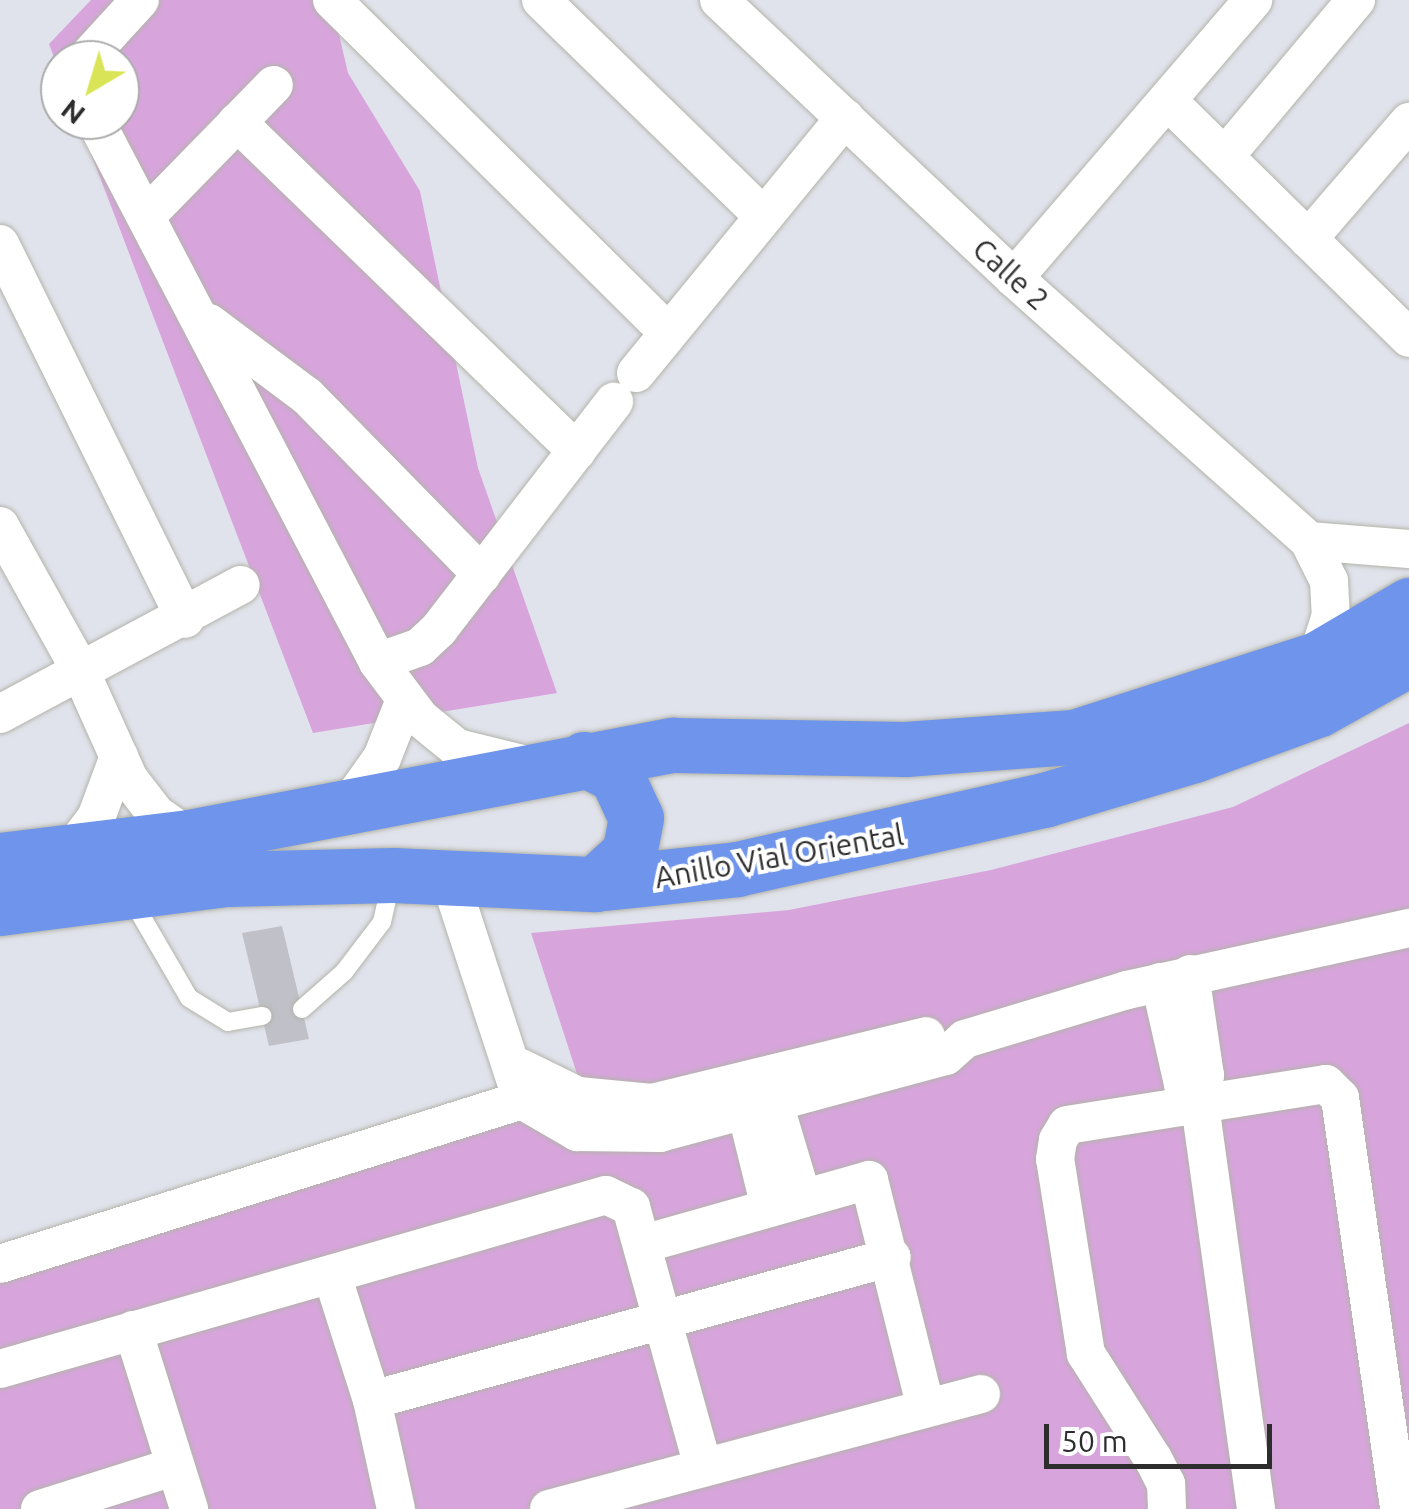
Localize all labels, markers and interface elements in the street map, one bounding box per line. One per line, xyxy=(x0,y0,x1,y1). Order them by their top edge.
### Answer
north arrow xyxy=(40,40,140,140)
text: N xyxy=(55,94,90,131)
street label: Calle 2 xyxy=(966,231,1056,317)
street label: Anillo Vial Oriental xyxy=(652,816,906,896)
scale bar xyxy=(1049,1404,1276,1466)
text: 50 m xyxy=(1061,1424,1128,1458)

